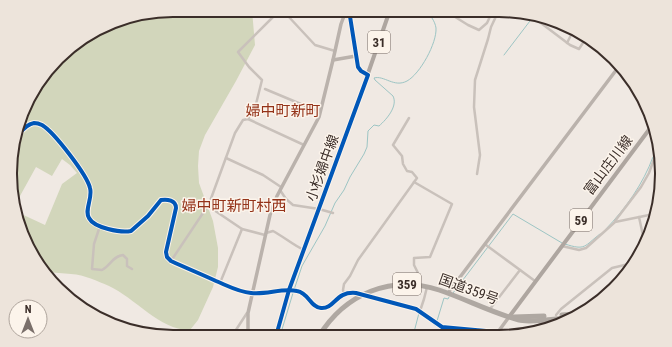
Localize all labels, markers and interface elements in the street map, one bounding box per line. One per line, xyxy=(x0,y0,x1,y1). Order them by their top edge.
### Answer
road number: 31 xyxy=(368,31,390,53)
district label: 婦中町新町 xyxy=(245,102,321,120)
street label: 小杉婦中線 xyxy=(303,132,341,204)
street label: 富山庄川線 xyxy=(581,132,635,198)
district label: 婦中町新町村西 xyxy=(181,197,287,215)
road number: 59 xyxy=(570,209,592,231)
street label: 国道359号 xyxy=(437,271,501,307)
road number: 359 xyxy=(393,273,421,295)
north arrow xyxy=(8,299,48,339)
text: N xyxy=(25,303,32,316)

